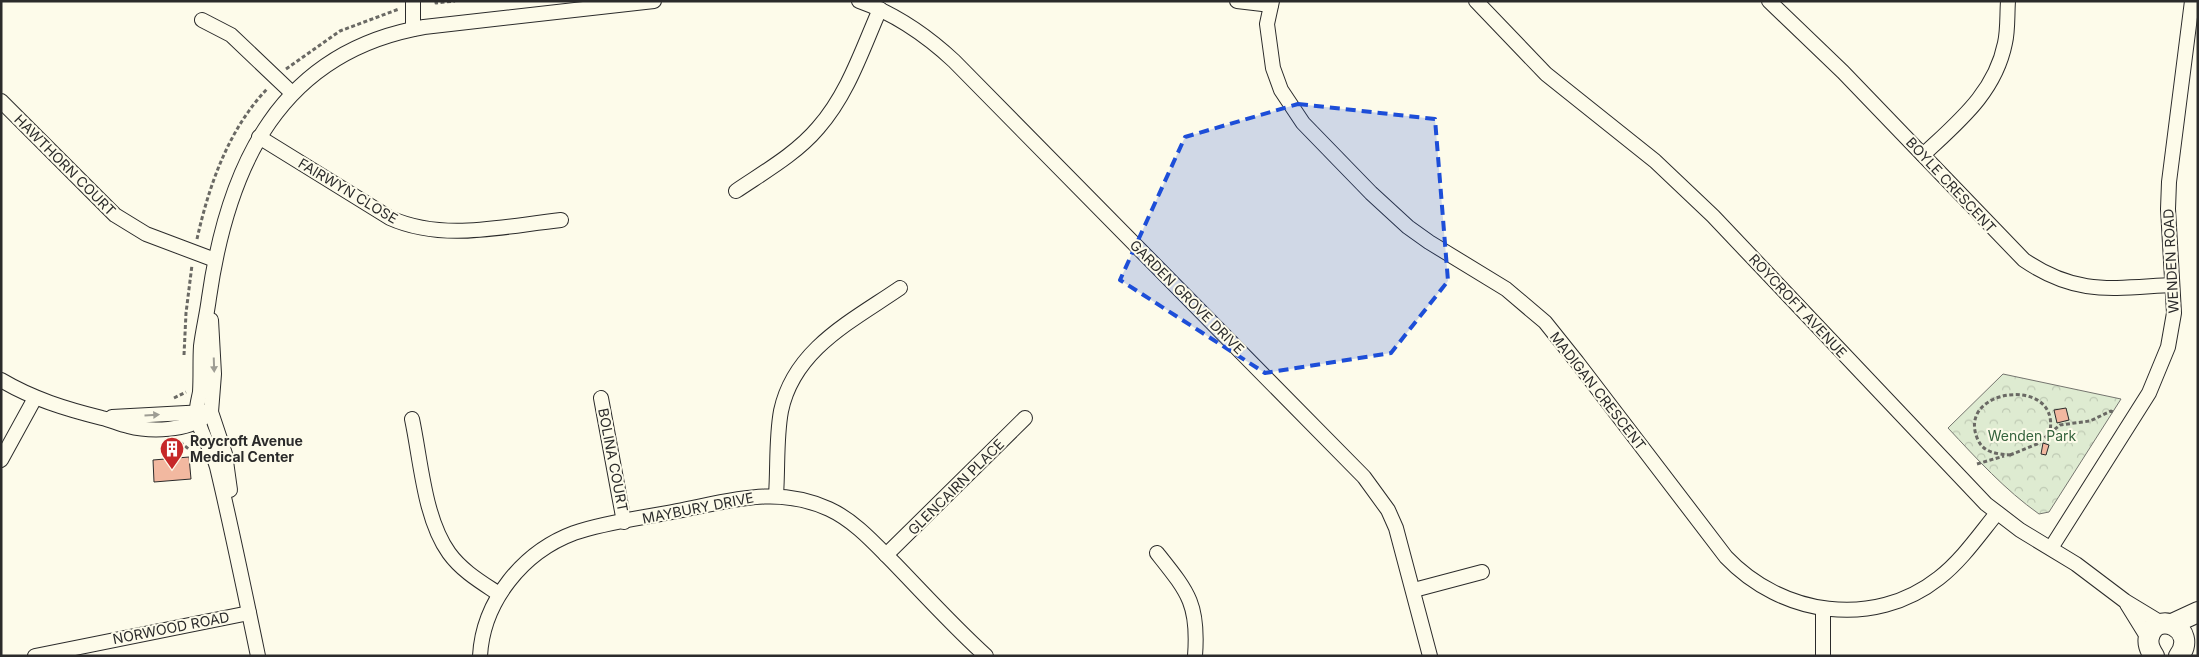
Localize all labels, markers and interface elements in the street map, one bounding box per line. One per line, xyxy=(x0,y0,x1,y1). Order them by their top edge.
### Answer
street label: HAWTHORN COURT xyxy=(11,111,119,219)
street label: BOYLE CRESCENT xyxy=(1903,134,2000,236)
street label: FAIRWYN CLOSE xyxy=(295,154,401,227)
street label: WENDEN ROAD xyxy=(2159,208,2182,314)
street label: GARDEN GROVE DRIVE xyxy=(1127,236,1248,357)
street label: ROYCROFT AVENUE xyxy=(1746,250,1851,361)
street label: MADIGAN CRESCENT xyxy=(1547,328,1650,453)
one-way arrow xyxy=(210,357,218,373)
street label: BOLINA COURT xyxy=(595,407,632,513)
one-way arrow xyxy=(145,411,161,419)
park label: Wenden Park xyxy=(1988,427,2077,444)
place label: Roycroft Avenue Medical Center xyxy=(190,432,303,465)
street label: GLENCAIRN PLACE xyxy=(904,435,1007,538)
building icon: Roycroft Avenue Medical Center xyxy=(159,436,185,470)
street label: MAYBURY DRIVE xyxy=(641,488,755,527)
street label: NORWOOD ROAD xyxy=(111,608,231,647)

